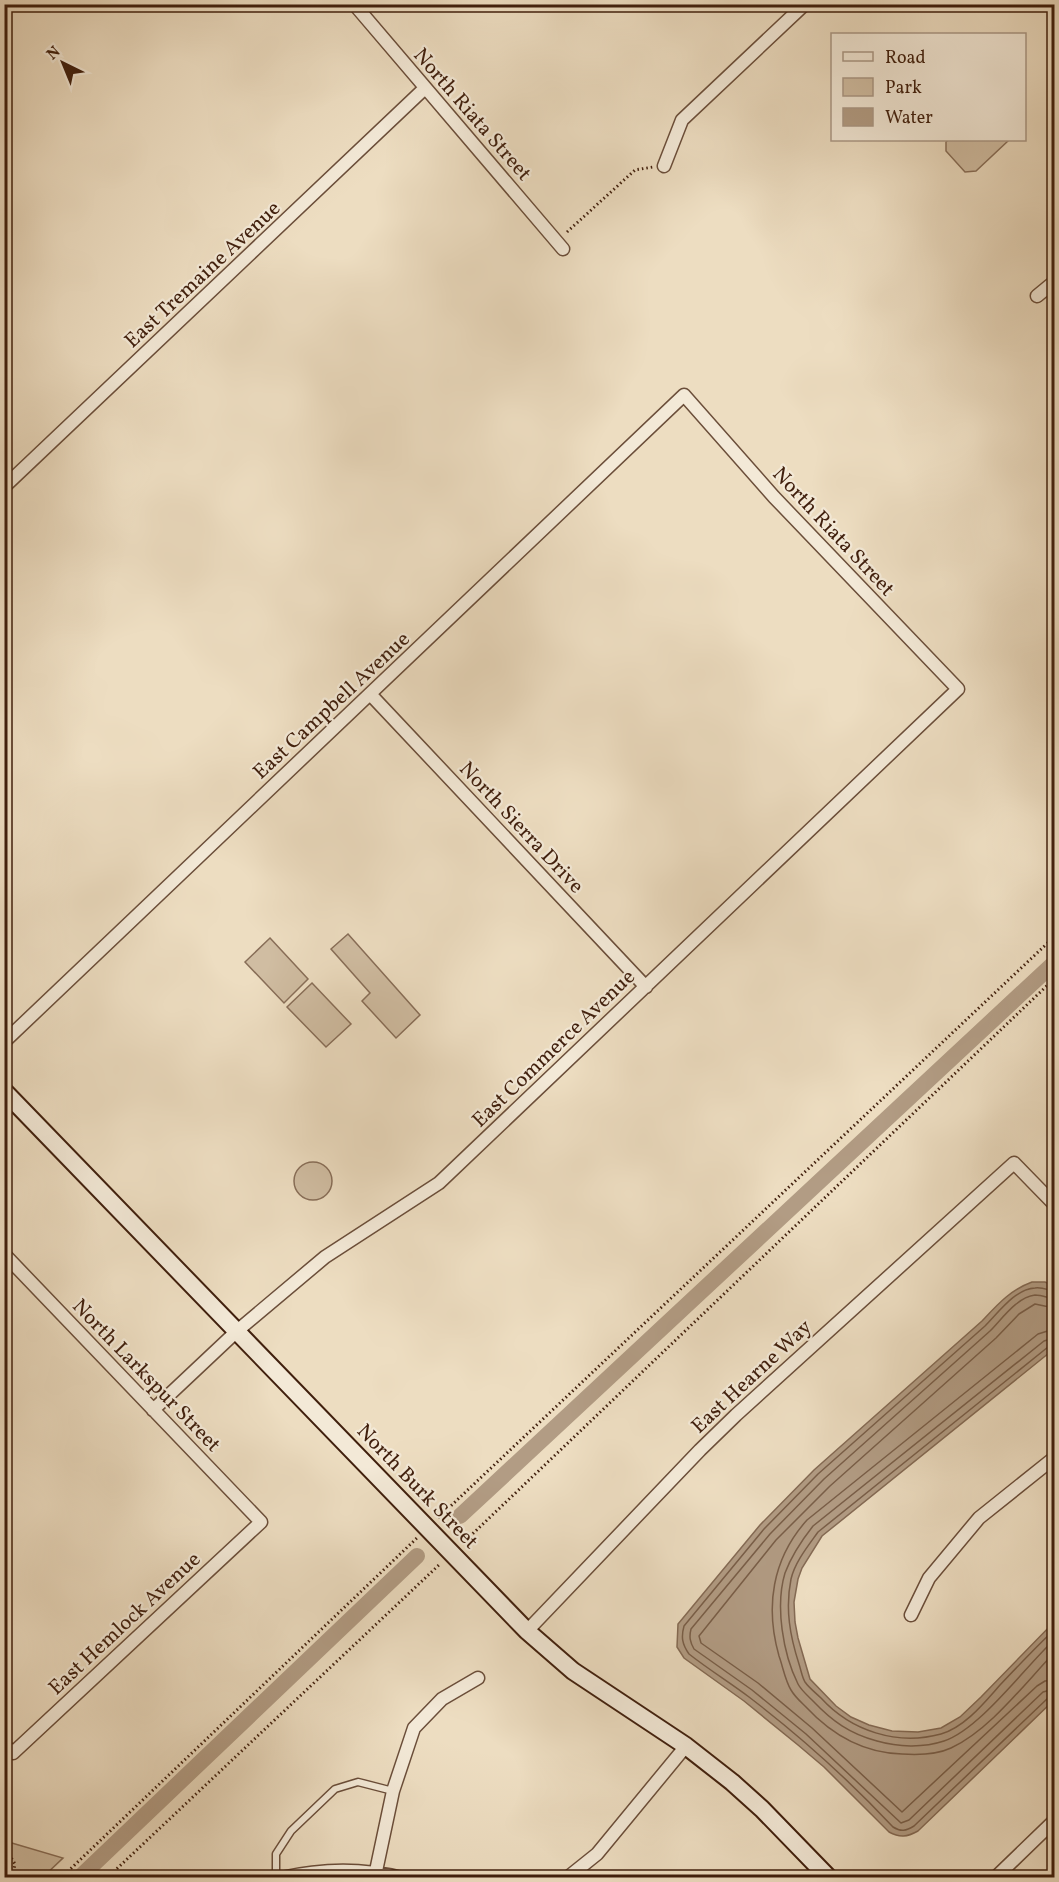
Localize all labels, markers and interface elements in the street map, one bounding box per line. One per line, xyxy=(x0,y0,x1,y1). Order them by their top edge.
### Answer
north arrow xyxy=(33,33,93,93)
legend xyxy=(831,33,1026,141)
text: N xyxy=(42,41,66,66)
street label: North Riata Street xyxy=(406,42,538,188)
text: Road xyxy=(885,46,926,71)
text: Park xyxy=(885,76,922,101)
text: Water xyxy=(885,106,933,131)
street label: East Tremaine Avenue xyxy=(119,195,288,355)
street label: North Riata Street xyxy=(765,461,901,603)
street label: East Campbell Avenue xyxy=(247,626,417,787)
street label: North Sierra Drive xyxy=(452,756,590,900)
street label: East Commerce Avenue xyxy=(466,963,642,1135)
street label: North Larkspur Street xyxy=(65,1293,227,1459)
street label: East Hearne Way xyxy=(685,1313,819,1441)
street label: North Burk Street xyxy=(350,1418,484,1556)
street label: East Hemlock Avenue xyxy=(42,1546,208,1702)

